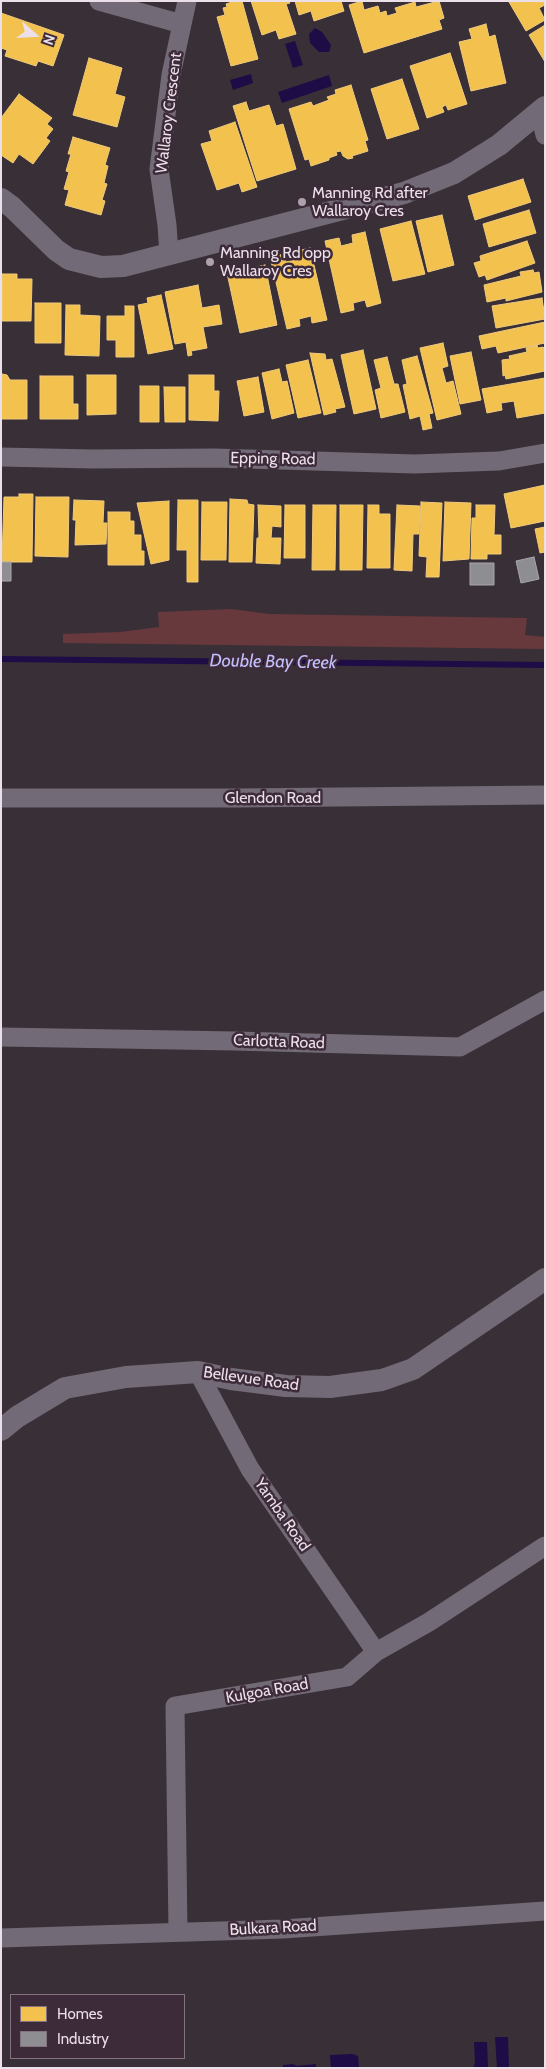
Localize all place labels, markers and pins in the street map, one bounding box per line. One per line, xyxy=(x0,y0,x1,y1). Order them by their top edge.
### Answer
place label: Manning Rd after Wallaroy Cres xyxy=(312,183,428,221)
marker: Manning Rd after Wallaroy Cres xyxy=(296,196,308,208)
place label: Manning Rd opp Wallaroy Cres xyxy=(220,243,331,281)
marker: Manning Rd opp Wallaroy Cres xyxy=(204,256,216,268)

